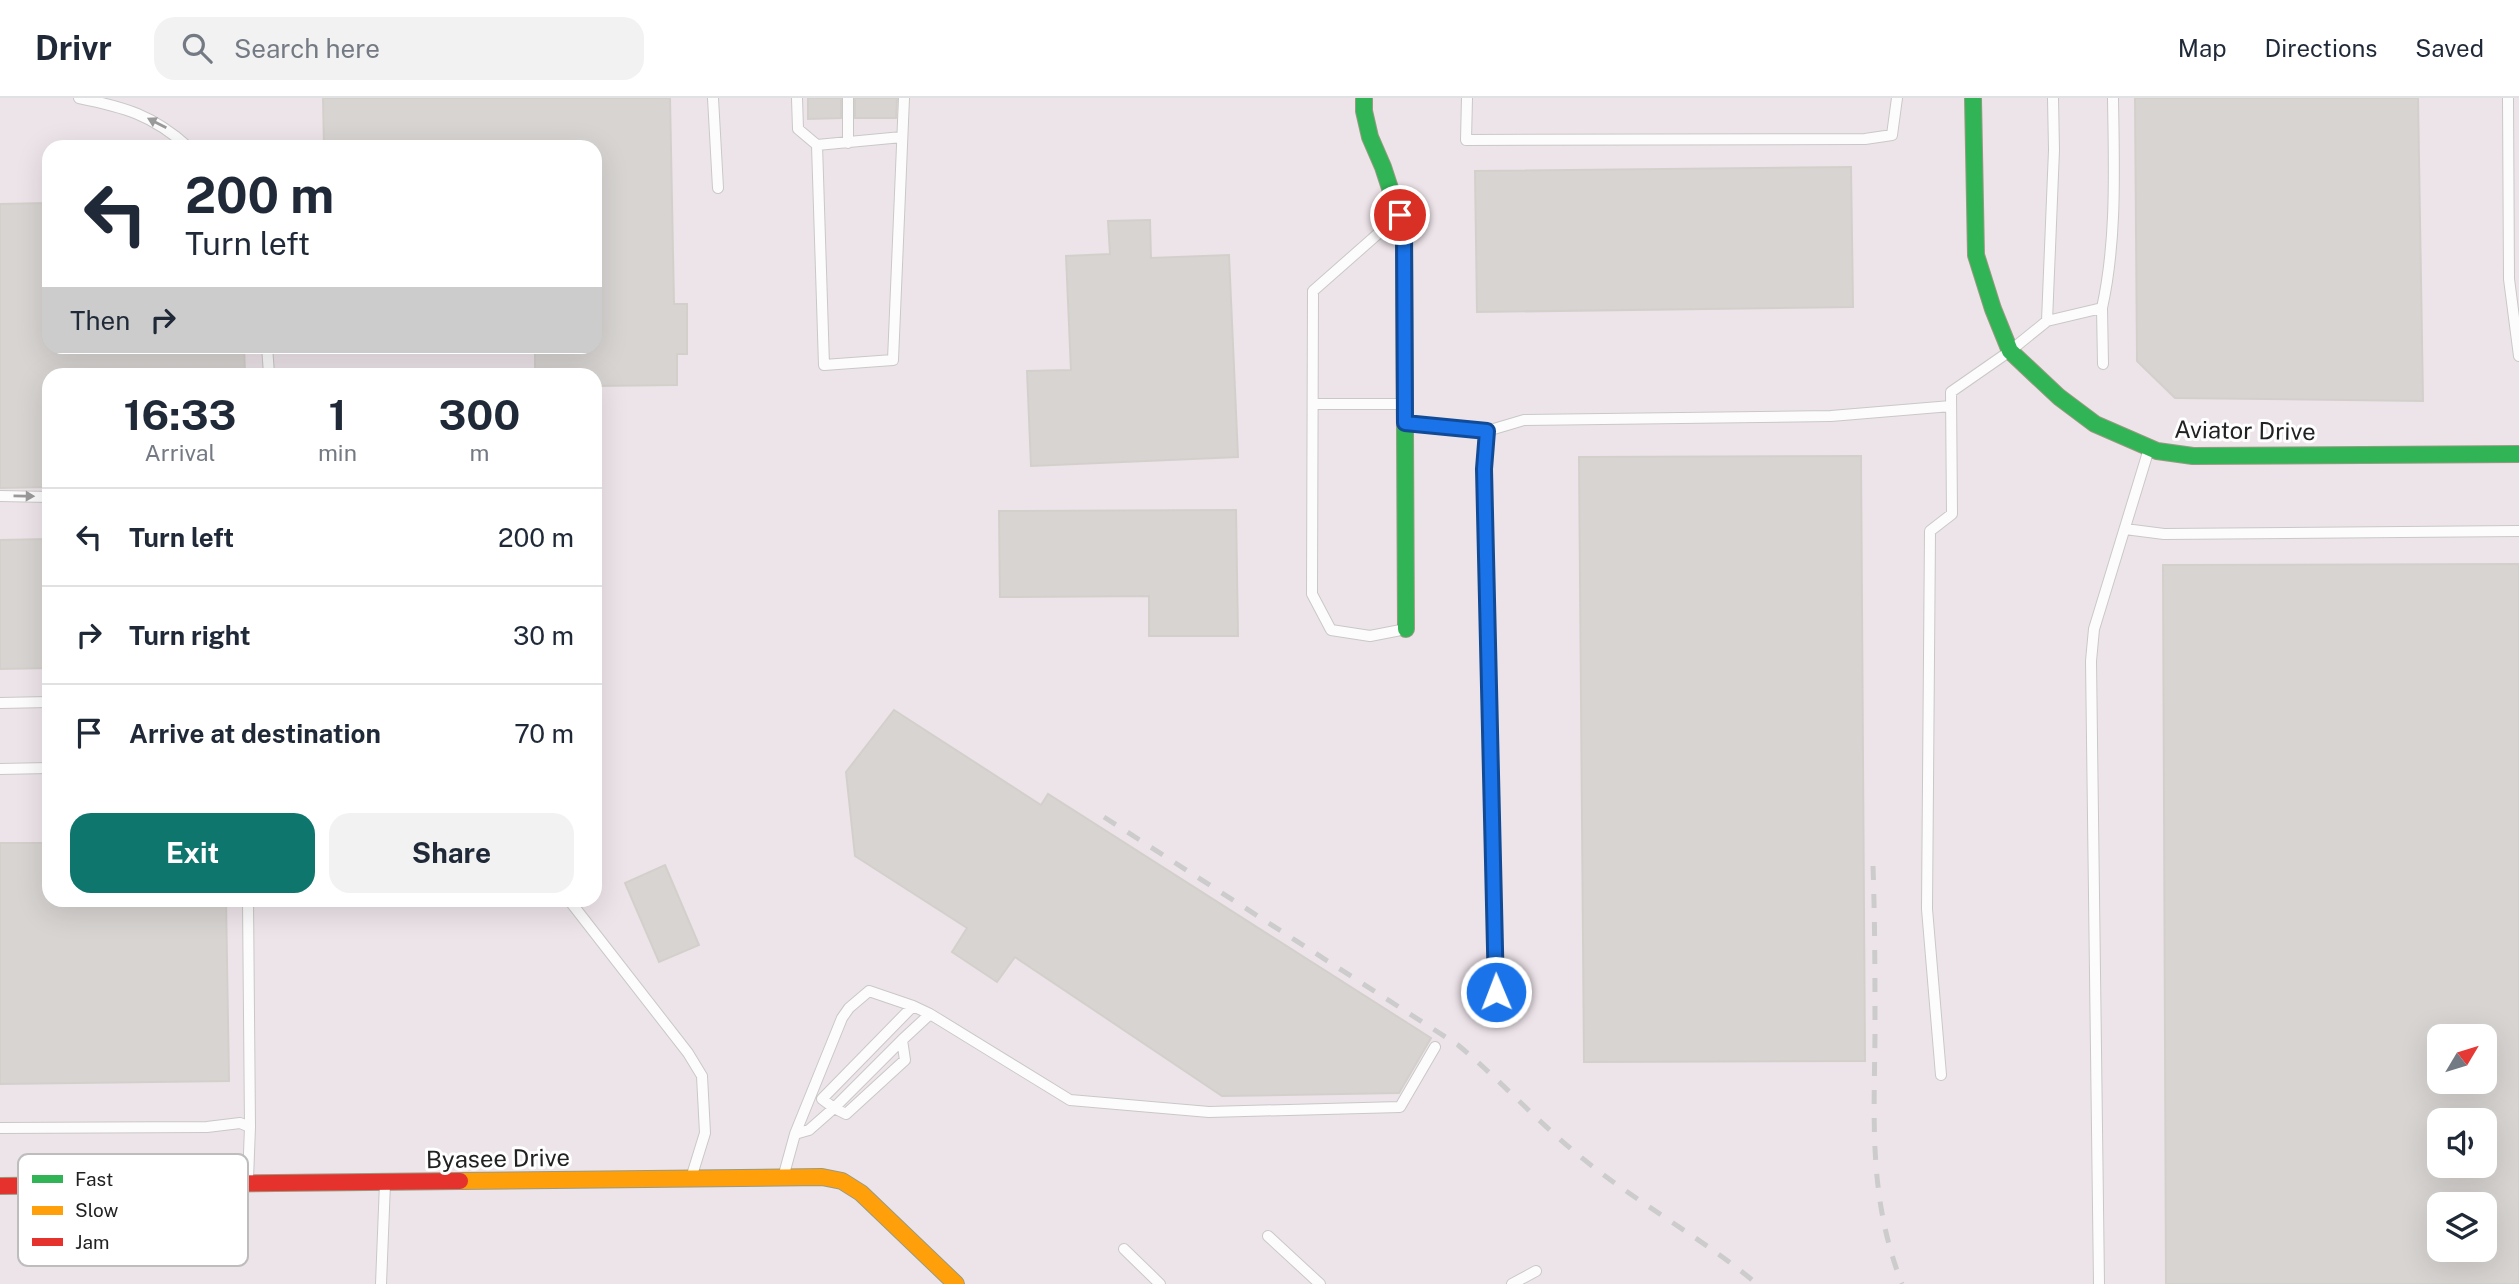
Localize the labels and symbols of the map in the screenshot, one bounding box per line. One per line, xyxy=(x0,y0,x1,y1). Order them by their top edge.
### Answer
one-way arrow xyxy=(147,118,167,129)
pin xyxy=(1370,185,1430,245)
street label: Aviator Drive xyxy=(2174,415,2316,445)
one-way arrow xyxy=(14,490,36,502)
position arrow xyxy=(1459,955,1533,1029)
north arrow xyxy=(2427,1024,2497,1094)
street label: Byasee Drive xyxy=(426,1143,570,1173)
legend xyxy=(18,1154,248,1266)
text: Fast xyxy=(75,1168,113,1190)
text: Slow xyxy=(75,1199,119,1221)
text: Jam xyxy=(75,1231,109,1253)

